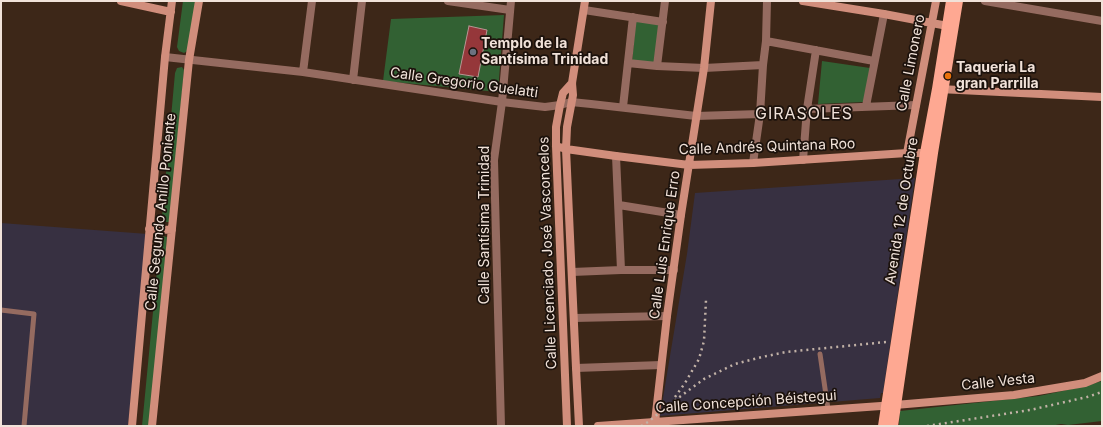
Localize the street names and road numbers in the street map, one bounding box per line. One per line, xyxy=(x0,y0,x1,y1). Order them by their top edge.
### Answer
street label: Calle Limonero xyxy=(893,13,929,113)
street label: Calle Gregorio Guelatti xyxy=(389,64,539,102)
street label: Calle Segundo Anillo Poniente xyxy=(142,112,180,312)
street label: Calle Licenciado José Vasconcelos xyxy=(536,136,560,370)
street label: Calle Andrés Quintana Roo xyxy=(678,136,856,158)
street label: Avenida 12 de Octubre xyxy=(882,136,922,286)
street label: Calle Santísima Trinidad xyxy=(477,146,493,304)
street label: Calle Luis Enrique Erro xyxy=(646,170,684,320)
street label: Calle Vesta xyxy=(960,370,1036,394)
street label: Calle Concepción Béistegui xyxy=(655,387,837,417)

